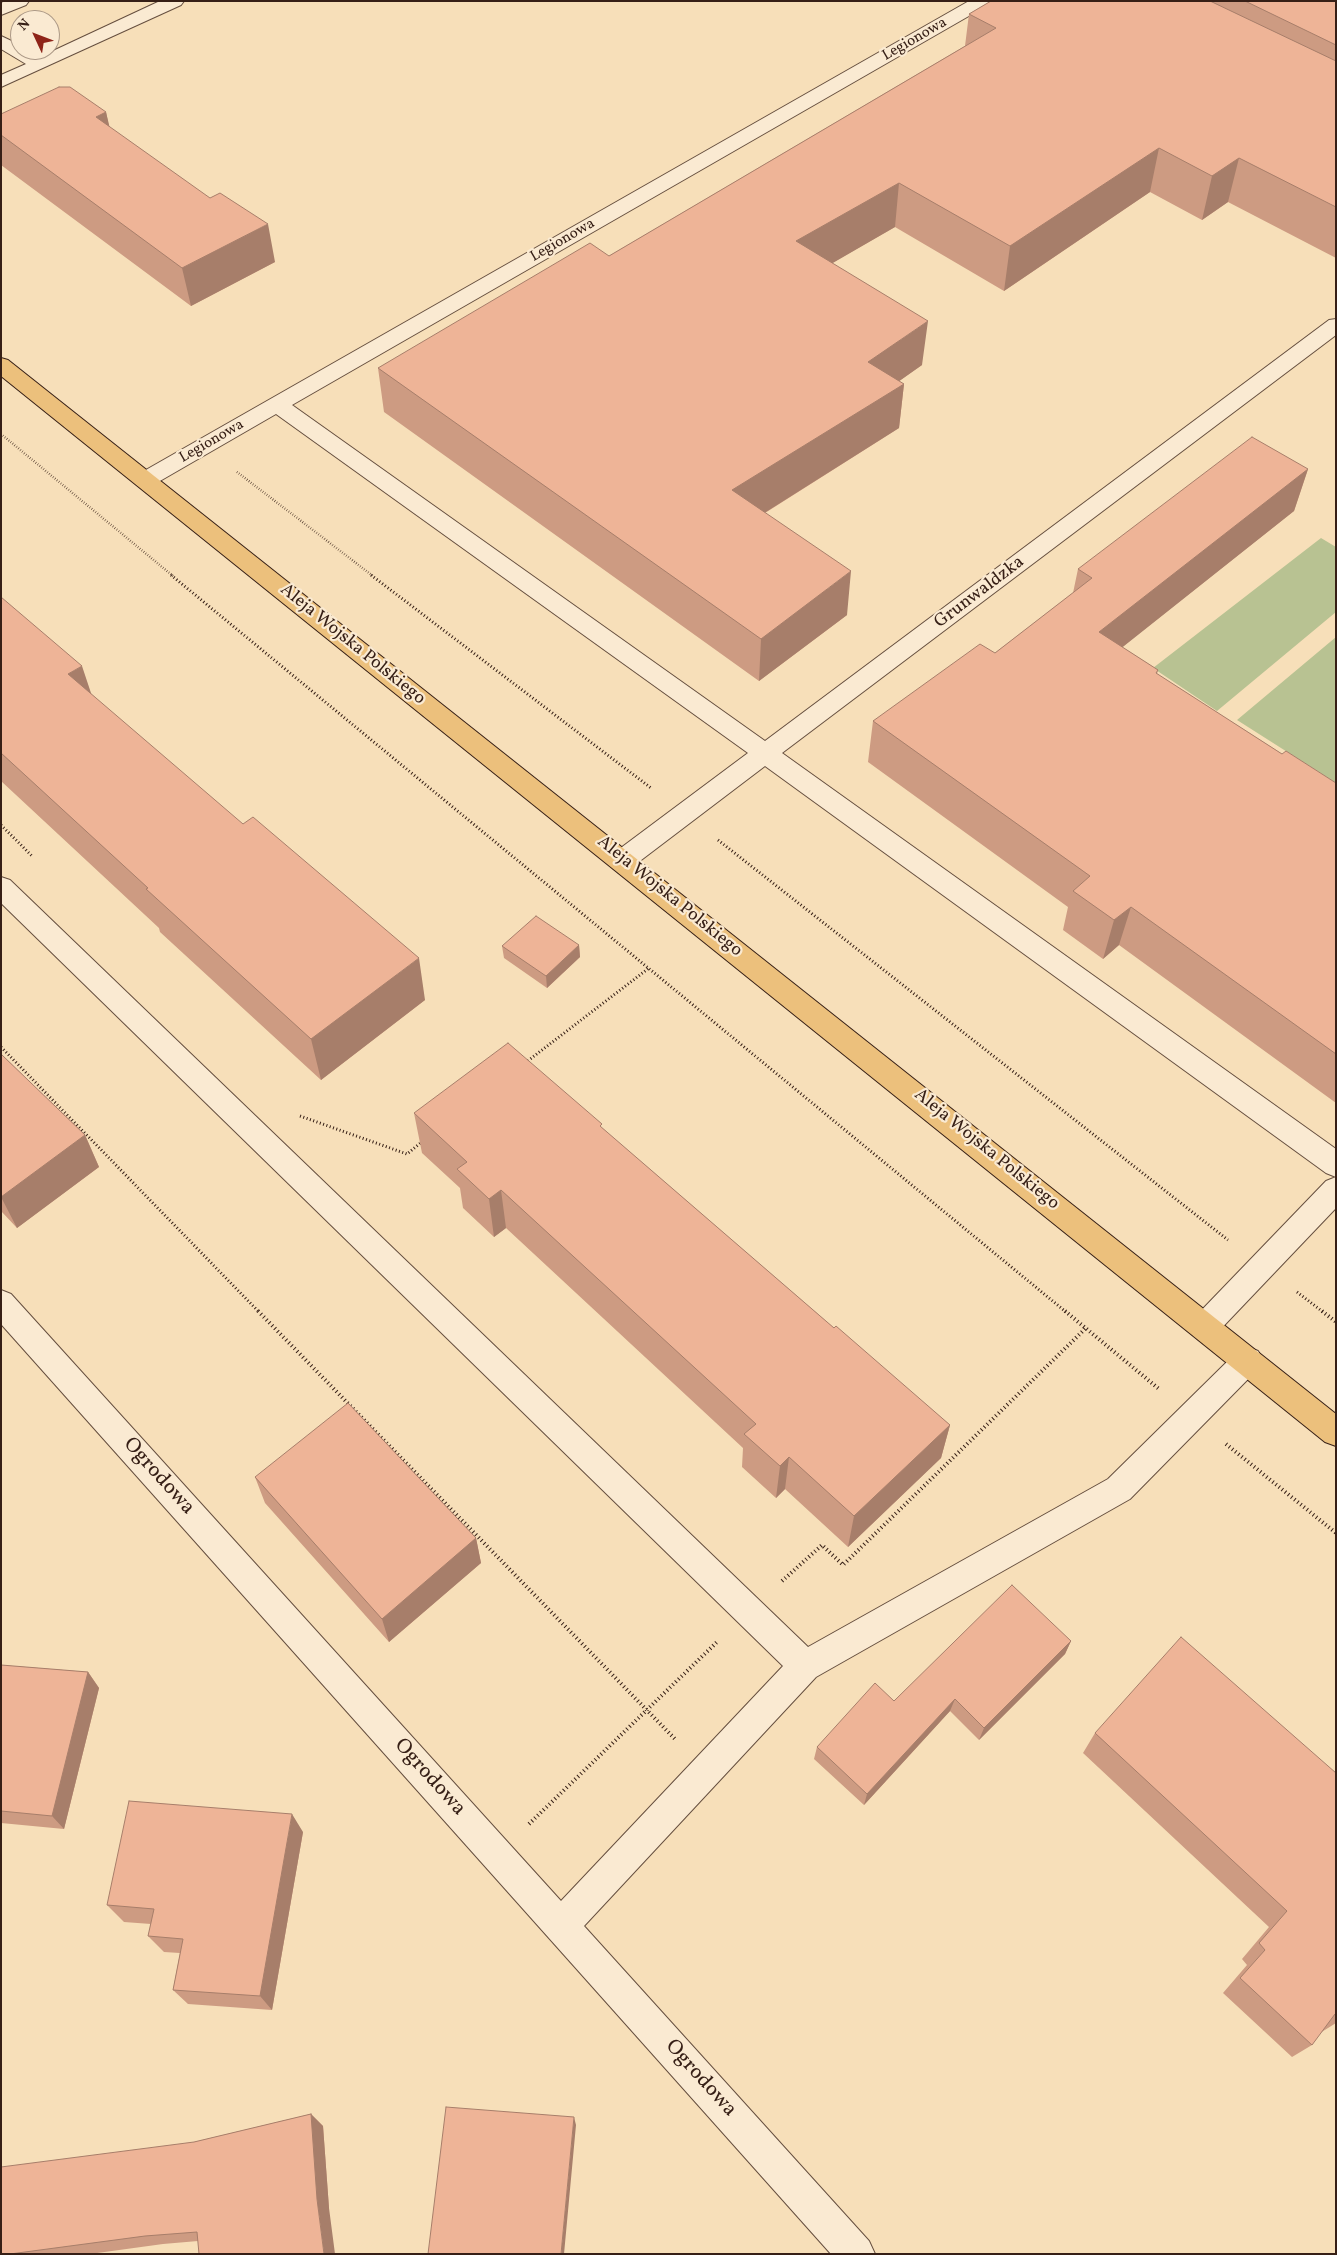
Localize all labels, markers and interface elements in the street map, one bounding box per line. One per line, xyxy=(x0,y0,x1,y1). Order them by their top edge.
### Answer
north arrow xyxy=(10,10,60,60)
street label: Legionowa xyxy=(880,14,950,66)
text: N xyxy=(14,15,35,35)
street label: Legionowa xyxy=(528,215,598,267)
street label: Legionowa xyxy=(177,416,247,468)
street label: Grunwaldzka xyxy=(931,552,1029,634)
street label: Aleja Wojska Polskiego xyxy=(275,580,429,710)
street label: Aleja Wojska Polskiego xyxy=(592,832,746,962)
street label: Aleja Wojska Polskiego xyxy=(909,1085,1063,1215)
street label: Ogrodowa xyxy=(117,1433,199,1521)
street label: Ogrodowa xyxy=(388,1734,470,1822)
street label: Ogrodowa xyxy=(659,2035,741,2123)

